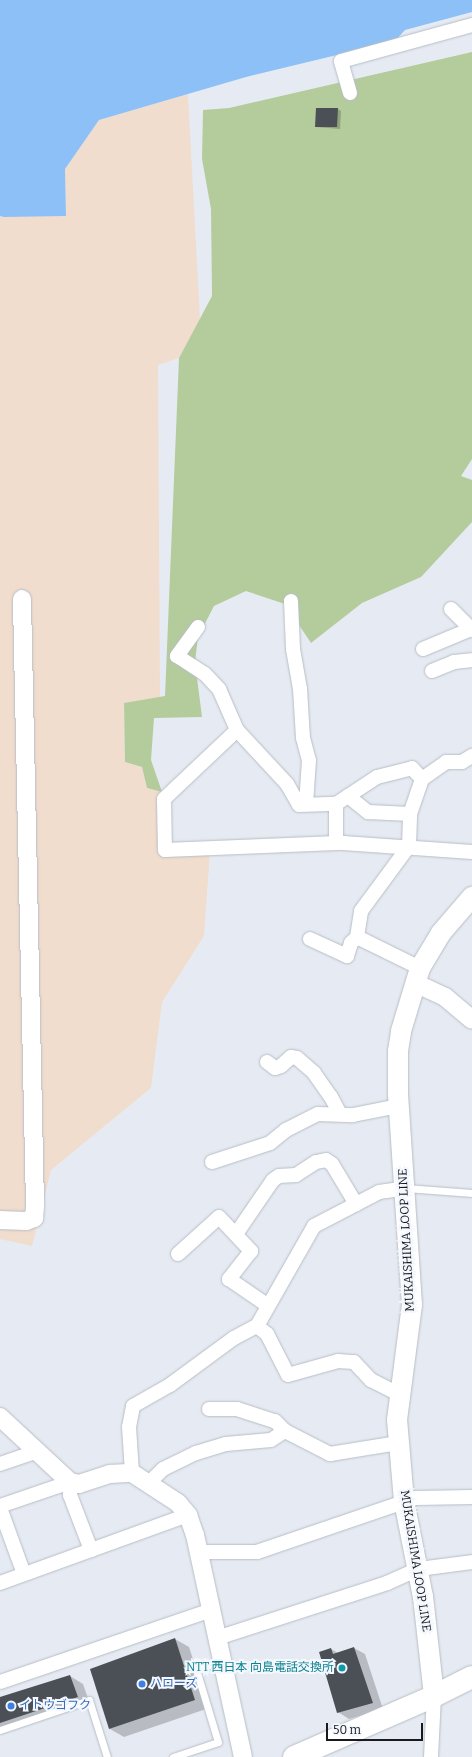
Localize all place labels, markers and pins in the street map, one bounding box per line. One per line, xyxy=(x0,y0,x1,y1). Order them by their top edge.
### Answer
place label: NTT 西日本 向島電話交換所 xyxy=(186,1661,334,1675)
marker: NTT 西日本 向島電話交換所 xyxy=(337,1663,347,1673)
place label: ハローズ xyxy=(150,1677,198,1691)
marker: ハローズ xyxy=(137,1679,147,1689)
place label: イトウゴフク xyxy=(19,1699,91,1713)
marker: イトウゴフク xyxy=(6,1701,16,1711)

